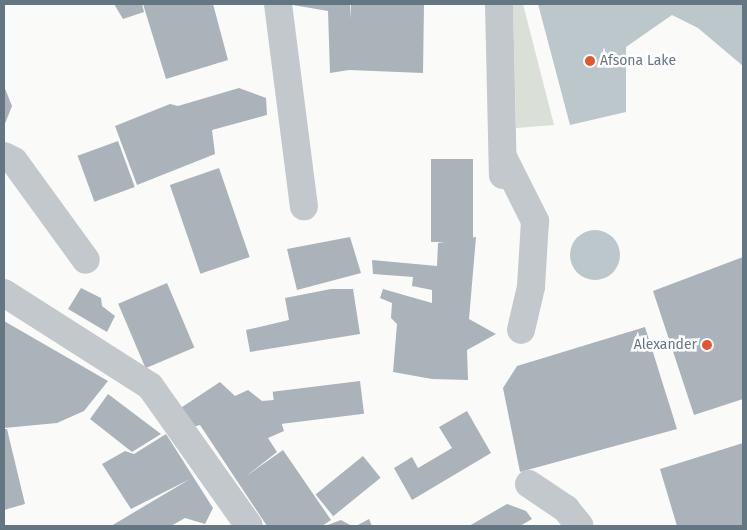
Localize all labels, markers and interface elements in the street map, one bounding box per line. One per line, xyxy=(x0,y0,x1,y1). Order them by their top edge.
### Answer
place label: Afsona Lake xyxy=(600,53,676,69)
marker: Afsona Lake xyxy=(584,55,596,67)
place label: Alexander xyxy=(634,337,697,353)
marker: Alexander xyxy=(701,339,713,351)

